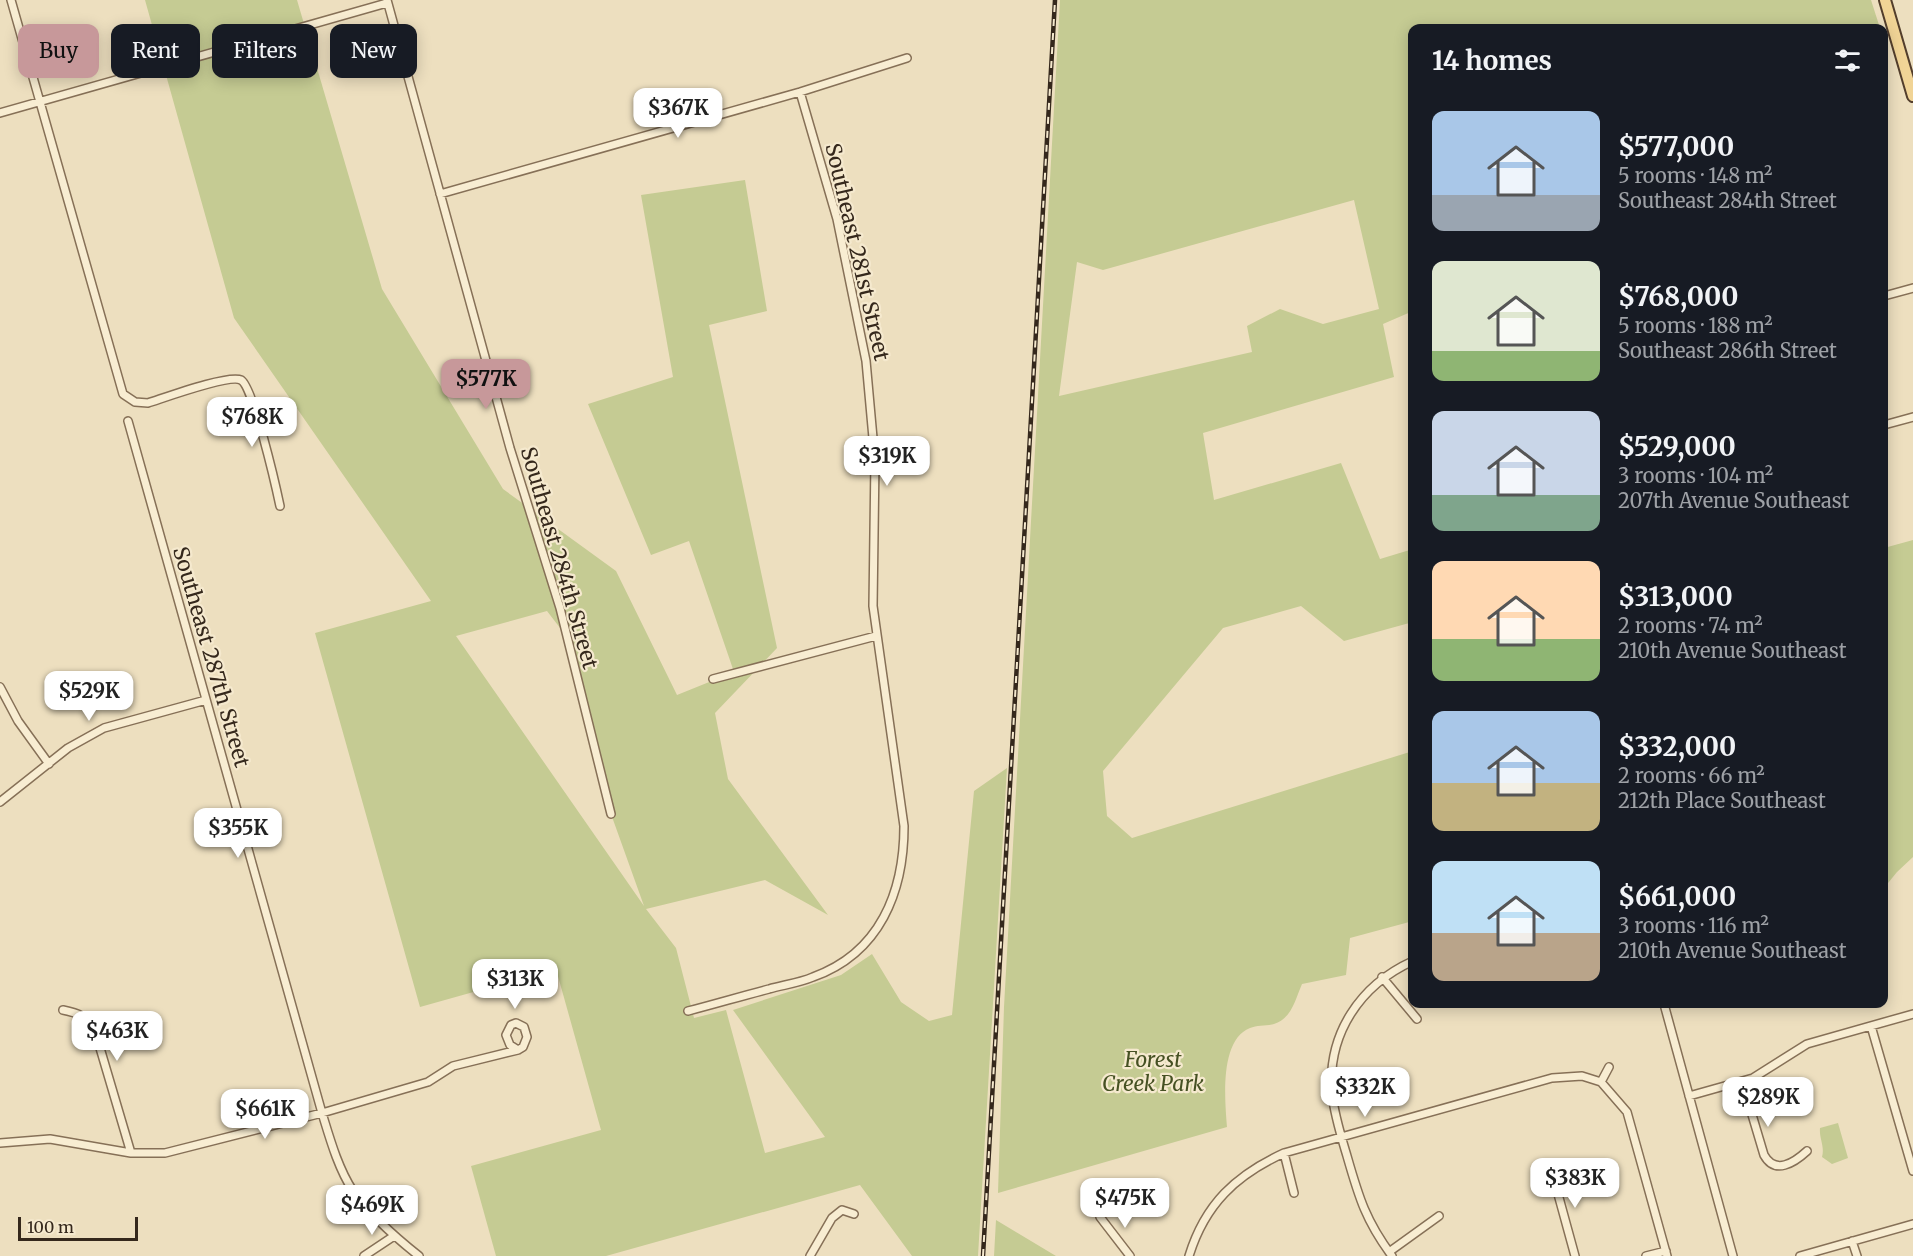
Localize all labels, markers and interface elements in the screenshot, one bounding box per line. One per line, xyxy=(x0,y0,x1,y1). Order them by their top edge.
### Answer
chip: Buy xyxy=(18,24,99,78)
chip: Rent xyxy=(111,24,200,78)
chip: Filters xyxy=(212,24,318,78)
chip: New xyxy=(330,24,417,78)
text: 14 homes xyxy=(1432,44,1552,77)
icon: filters xyxy=(1831,44,1864,77)
pin: $367K xyxy=(636,88,720,139)
text: $367K xyxy=(647,95,709,120)
text: $577,000 xyxy=(1618,130,1734,163)
icon: home xyxy=(1480,135,1552,207)
street label: Southeast 281st Street xyxy=(819,140,896,363)
text: 5 rooms · 148 m² xyxy=(1618,163,1772,188)
text: Southeast 284th Street xyxy=(1618,188,1837,213)
text: $768,000 xyxy=(1618,280,1739,313)
icon: home xyxy=(1480,285,1552,357)
text: 5 rooms · 188 m² xyxy=(1618,313,1773,338)
text: Southeast 286th Street xyxy=(1618,338,1837,363)
pin: $577K xyxy=(444,359,528,410)
text: $577K xyxy=(455,366,517,391)
pin: $768K xyxy=(210,397,294,448)
text: $768K xyxy=(221,404,283,429)
text: $529,000 xyxy=(1618,430,1736,463)
icon: home xyxy=(1480,435,1552,507)
pin: $319K xyxy=(845,436,929,487)
text: $319K xyxy=(858,443,916,468)
street label: Southeast 284th Street xyxy=(515,444,604,672)
text: 3 rooms · 104 m² xyxy=(1618,463,1773,488)
text: 207th Avenue Southeast xyxy=(1618,488,1849,513)
street label: Southeast 287th Street xyxy=(167,543,256,770)
text: $313,000 xyxy=(1618,580,1733,613)
icon: home xyxy=(1480,585,1552,657)
text: 2 rooms · 74 m² xyxy=(1618,613,1763,638)
text: 210th Avenue Southeast xyxy=(1618,638,1847,663)
pin: $529K xyxy=(47,671,131,722)
text: $529K xyxy=(58,678,120,703)
text: $332,000 xyxy=(1618,730,1736,763)
icon: home xyxy=(1480,735,1552,807)
text: 2 rooms · 66 m² xyxy=(1618,763,1765,788)
text: 212th Place Southeast xyxy=(1618,788,1826,813)
pin: $355K xyxy=(196,808,280,859)
text: $355K xyxy=(208,815,268,840)
text: $661,000 xyxy=(1618,880,1736,913)
icon: home xyxy=(1480,885,1552,957)
text: 3 rooms · 116 m² xyxy=(1618,913,1769,938)
text: 210th Avenue Southeast xyxy=(1618,938,1847,963)
pin: $313K xyxy=(473,959,557,1010)
text: $313K xyxy=(486,966,544,991)
pin: $463K xyxy=(75,1011,159,1062)
text: $463K xyxy=(86,1018,148,1043)
park label: Forest Creek Park xyxy=(1102,1046,1204,1097)
pin: $332K xyxy=(1323,1067,1407,1118)
text: $332K xyxy=(1335,1074,1395,1099)
pin: $289K xyxy=(1726,1077,1810,1128)
text: $289K xyxy=(1736,1084,1800,1109)
pin: $661K xyxy=(223,1089,307,1140)
text: $661K xyxy=(235,1096,295,1121)
pin: $383K xyxy=(1533,1158,1617,1209)
text: $383K xyxy=(1544,1165,1606,1190)
pin: $475K xyxy=(1083,1178,1167,1229)
pin: $469K xyxy=(330,1185,414,1236)
text: $475K xyxy=(1094,1185,1156,1210)
text: $469K xyxy=(340,1192,404,1217)
scale bar xyxy=(18,1214,138,1242)
text: 100 m xyxy=(27,1217,74,1237)

